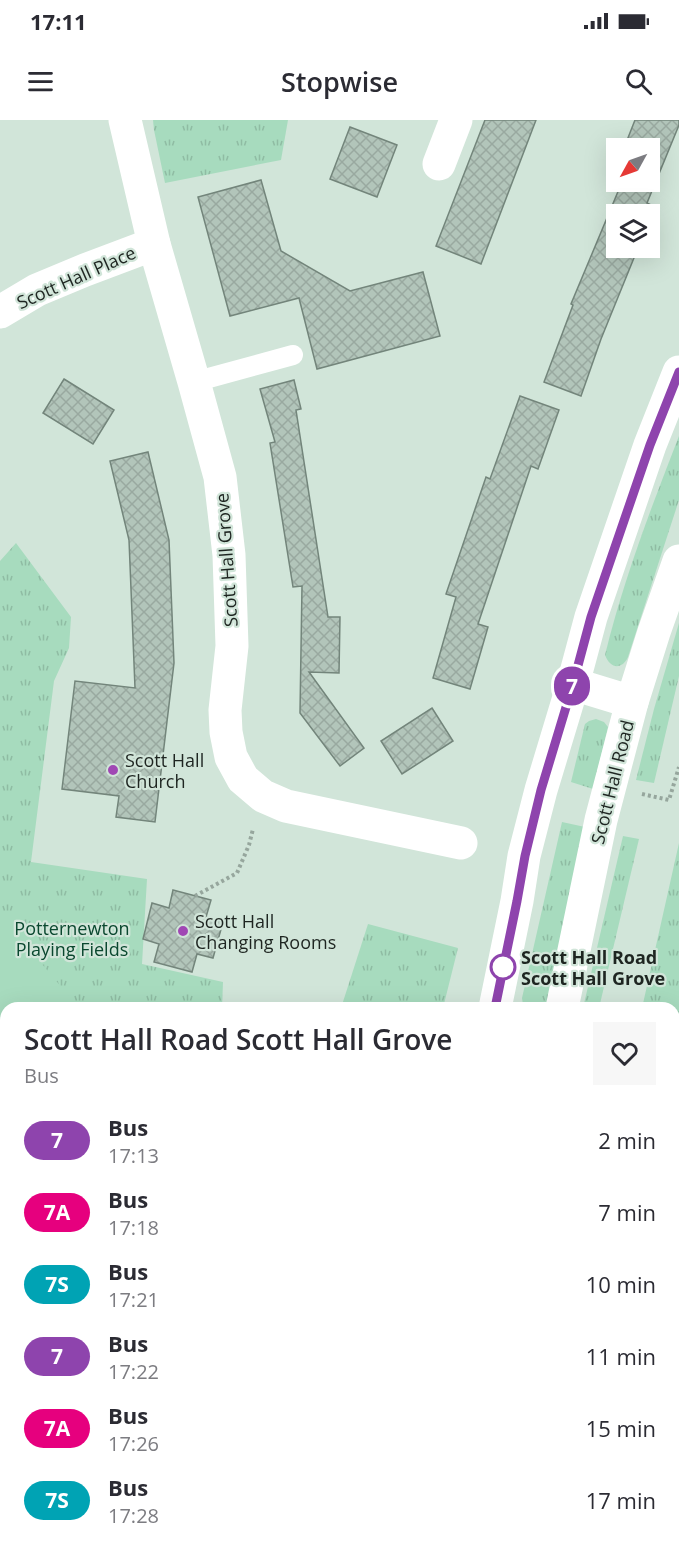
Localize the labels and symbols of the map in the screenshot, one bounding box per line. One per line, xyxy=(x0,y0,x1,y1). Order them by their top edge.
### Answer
north arrow xyxy=(606,138,660,192)
street label: Scott Hall Place xyxy=(13,240,139,314)
street label: Scott Hall Grove xyxy=(209,492,243,628)
line badge: 7 xyxy=(552,666,592,706)
street label: Scott Hall Road xyxy=(585,718,639,846)
place label: Scott Hall Church xyxy=(125,748,204,793)
marker: Scott Hall Church xyxy=(106,763,120,777)
place label: Scott Hall Changing Rooms xyxy=(195,909,336,954)
park label: Potternewton Playing Fields xyxy=(14,916,130,961)
marker: Scott Hall Changing Rooms xyxy=(176,924,190,938)
place label: Scott Hall Road Scott Hall Grove xyxy=(521,945,665,990)
marker: Scott Hall Road Scott Hall Grove xyxy=(490,954,516,980)

